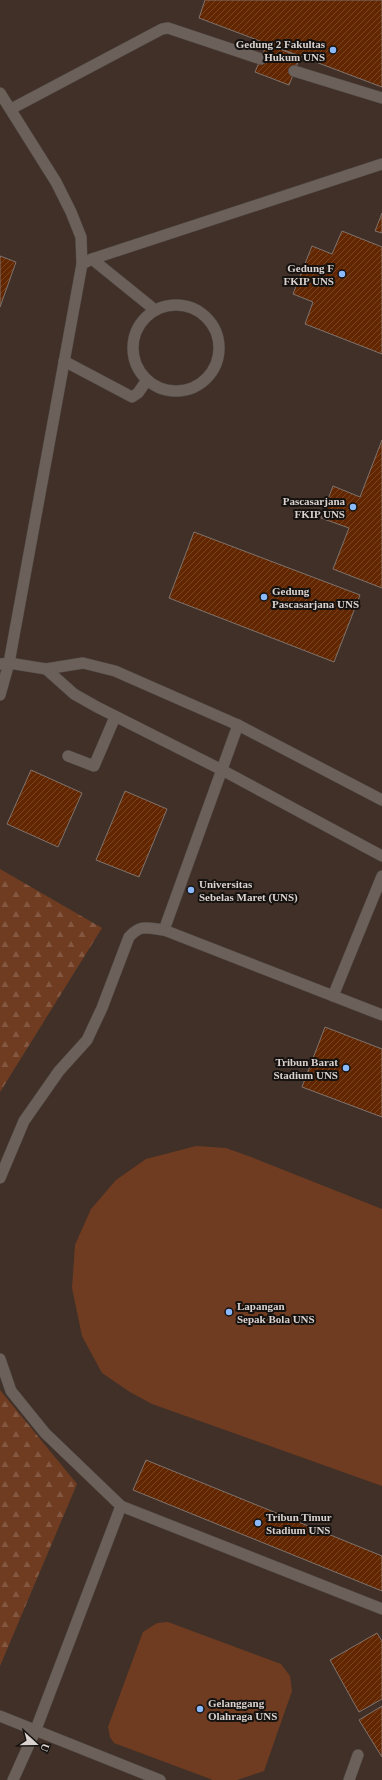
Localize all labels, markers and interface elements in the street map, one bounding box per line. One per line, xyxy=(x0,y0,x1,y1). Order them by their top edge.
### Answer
place label: Gedung 2 Fakultas Hukum UNS xyxy=(236,38,326,63)
marker: Gedung 2 Fakultas Hukum UNS xyxy=(328,45,338,55)
place label: Gedung F FKIP UNS xyxy=(284,262,334,287)
marker: Gedung F FKIP UNS xyxy=(337,269,347,279)
place label: Pascasarjana FKIP UNS xyxy=(283,495,345,520)
marker: Pascasarjana FKIP UNS xyxy=(348,502,358,512)
place label: Gedung Pascasarjana UNS xyxy=(272,585,359,610)
marker: Gedung Pascasarjana UNS xyxy=(259,592,269,602)
place label: Universitas Sebelas Maret (UNS) xyxy=(199,878,298,904)
marker: Universitas Sebelas Maret (UNS) xyxy=(186,885,196,895)
place label: Tribun Barat Stadium UNS xyxy=(274,1056,338,1081)
marker: Tribun Barat Stadium UNS xyxy=(341,1063,351,1073)
place label: Lapangan Sepak Bola UNS xyxy=(237,1300,315,1325)
marker: Lapangan Sepak Bola UNS xyxy=(224,1307,234,1317)
place label: Tribun Timur Stadium UNS xyxy=(266,1511,332,1536)
marker: Tribun Timur Stadium UNS xyxy=(253,1518,263,1528)
place label: Gelanggang Olahraga UNS xyxy=(208,1697,277,1722)
marker: Gelanggang Olahraga UNS xyxy=(195,1704,205,1714)
north arrow xyxy=(16,1724,56,1764)
text: U xyxy=(38,1742,52,1753)

